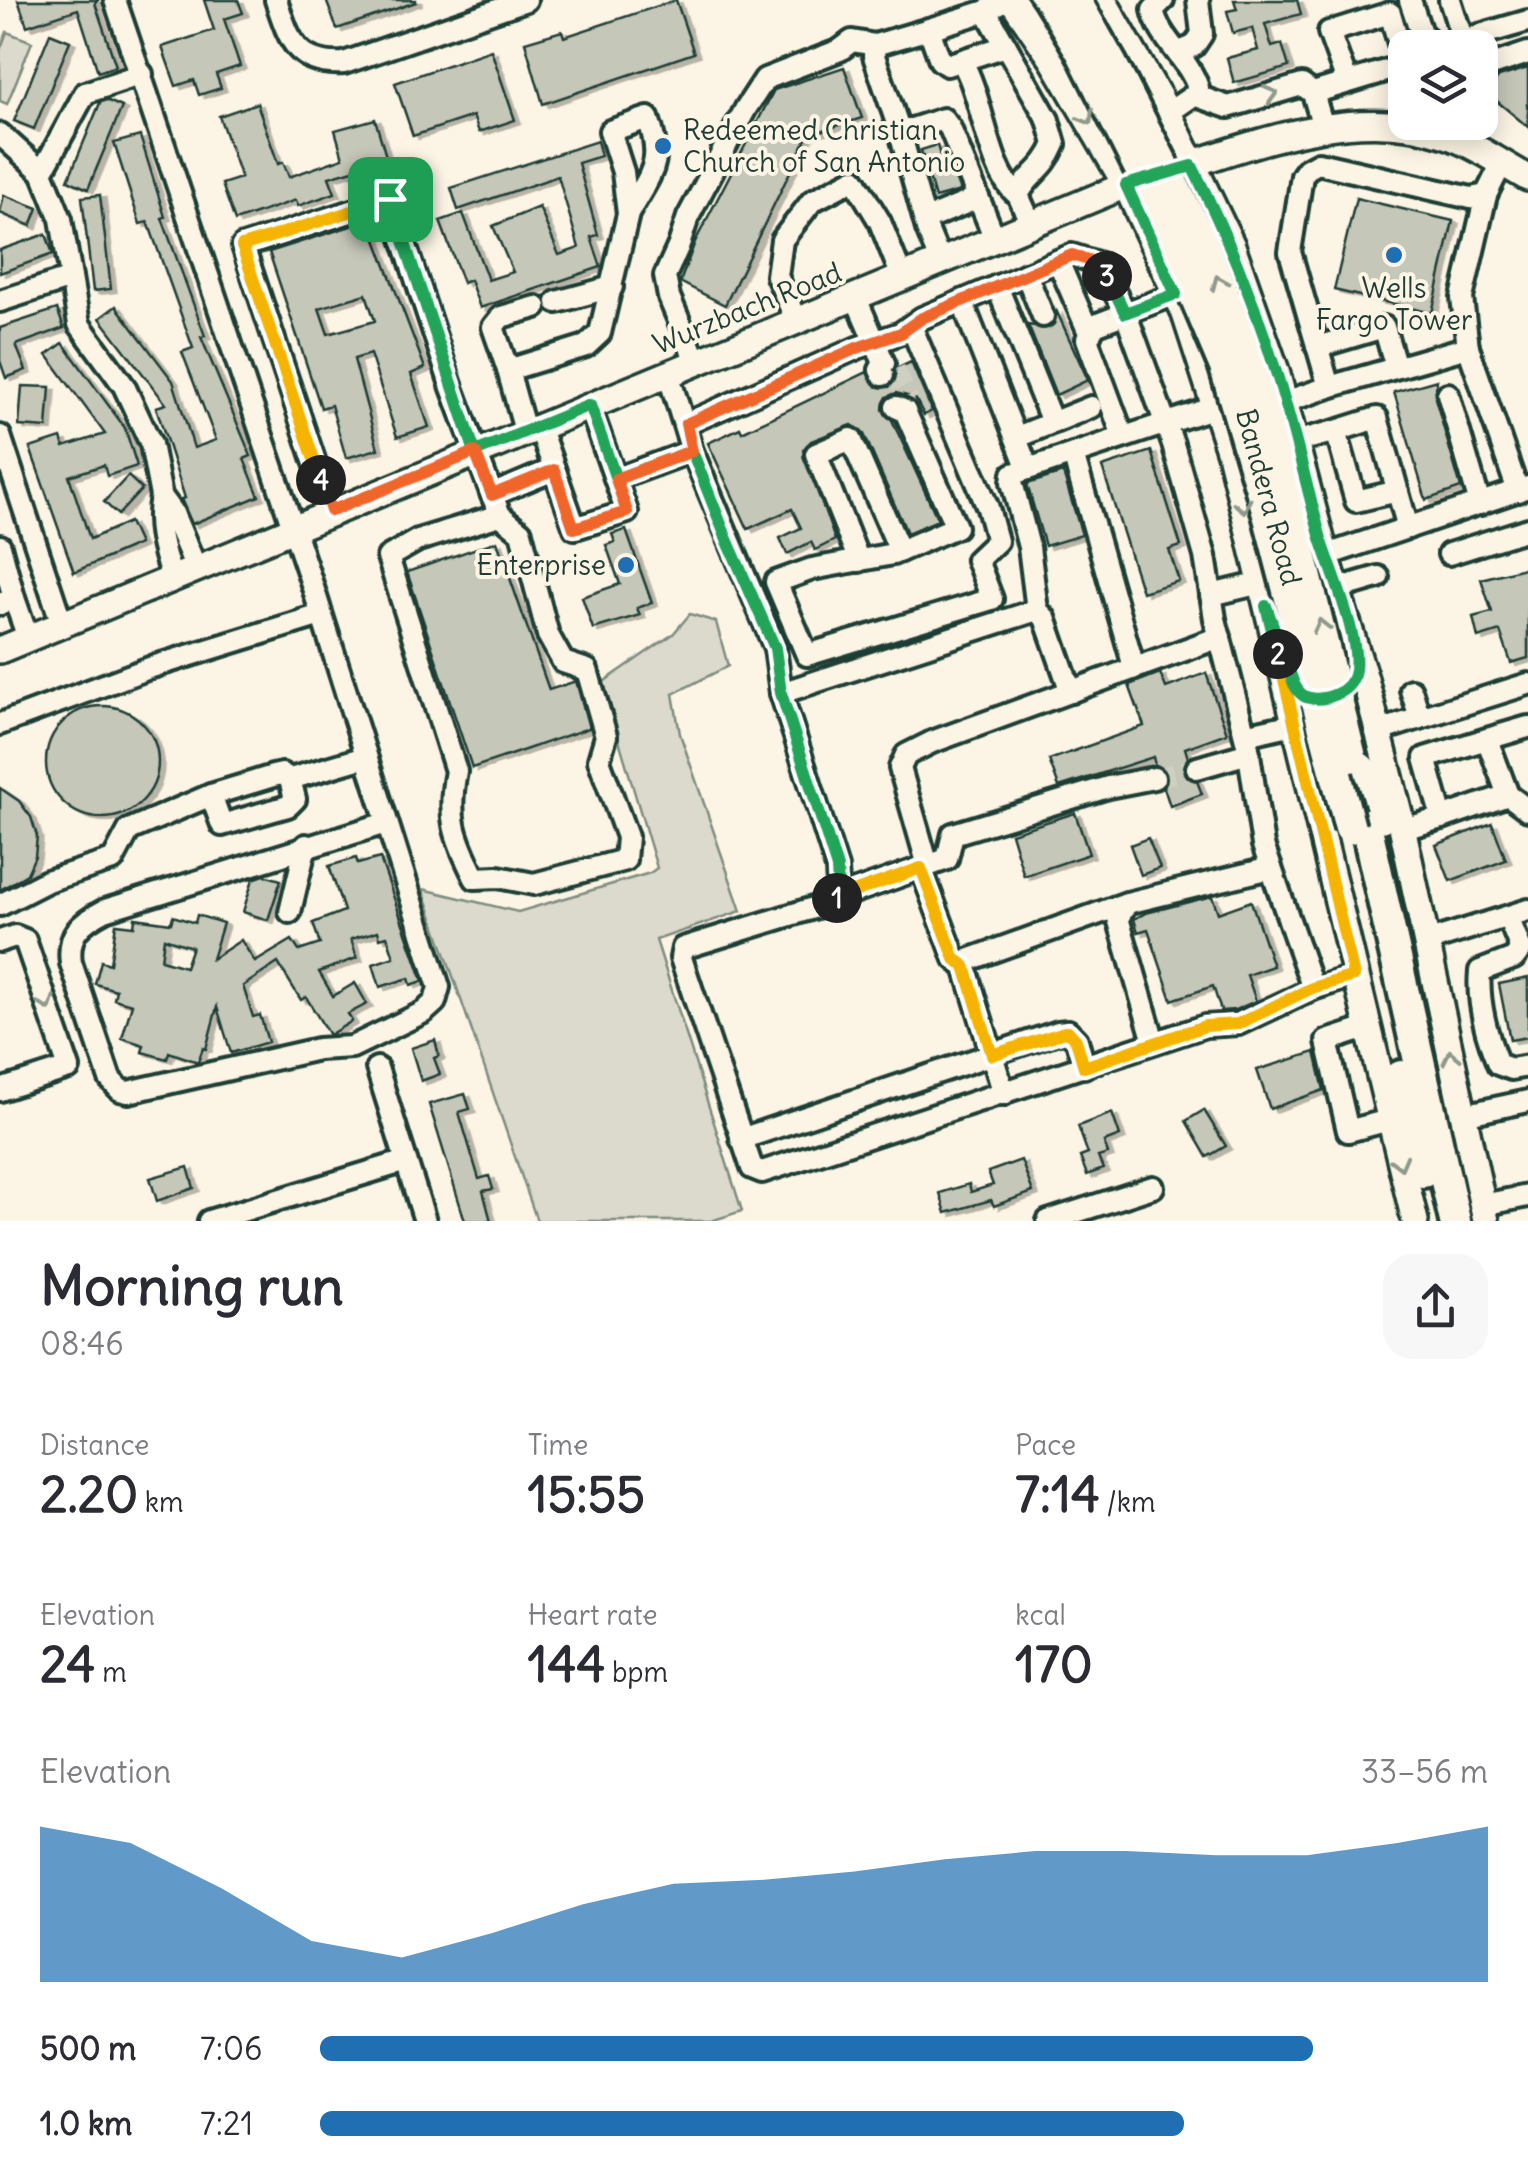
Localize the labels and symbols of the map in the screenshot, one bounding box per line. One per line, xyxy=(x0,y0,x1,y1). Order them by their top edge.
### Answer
one-way arrow xyxy=(1262,85,1279,106)
one-way arrow xyxy=(1075,107,1094,125)
place label: Redeemed Christian Church of San Antonio xyxy=(683,112,965,180)
marker: Redeemed Christian Church of San Antonio xyxy=(652,135,674,157)
pin xyxy=(348,157,433,242)
marker: Wells Fargo Tower xyxy=(1383,244,1405,266)
pin: 3 xyxy=(1082,251,1132,301)
street label: Wurzbach Road xyxy=(648,254,846,362)
place label: Wells Fargo Tower xyxy=(1316,270,1472,338)
one-way arrow xyxy=(1210,274,1230,292)
street label: Bandera Road xyxy=(1228,405,1310,589)
pin: 4 xyxy=(296,455,346,505)
one-way arrow xyxy=(1231,497,1252,514)
place label: Enterprise xyxy=(477,547,606,583)
marker: Enterprise xyxy=(615,554,637,576)
one-way arrow xyxy=(1312,618,1333,635)
pin: 2 xyxy=(1253,629,1303,679)
pin: 1 xyxy=(812,873,862,923)
one-way arrow xyxy=(35,994,56,1011)
one-way arrow xyxy=(1442,1049,1463,1066)
one-way arrow xyxy=(1388,1154,1409,1171)

